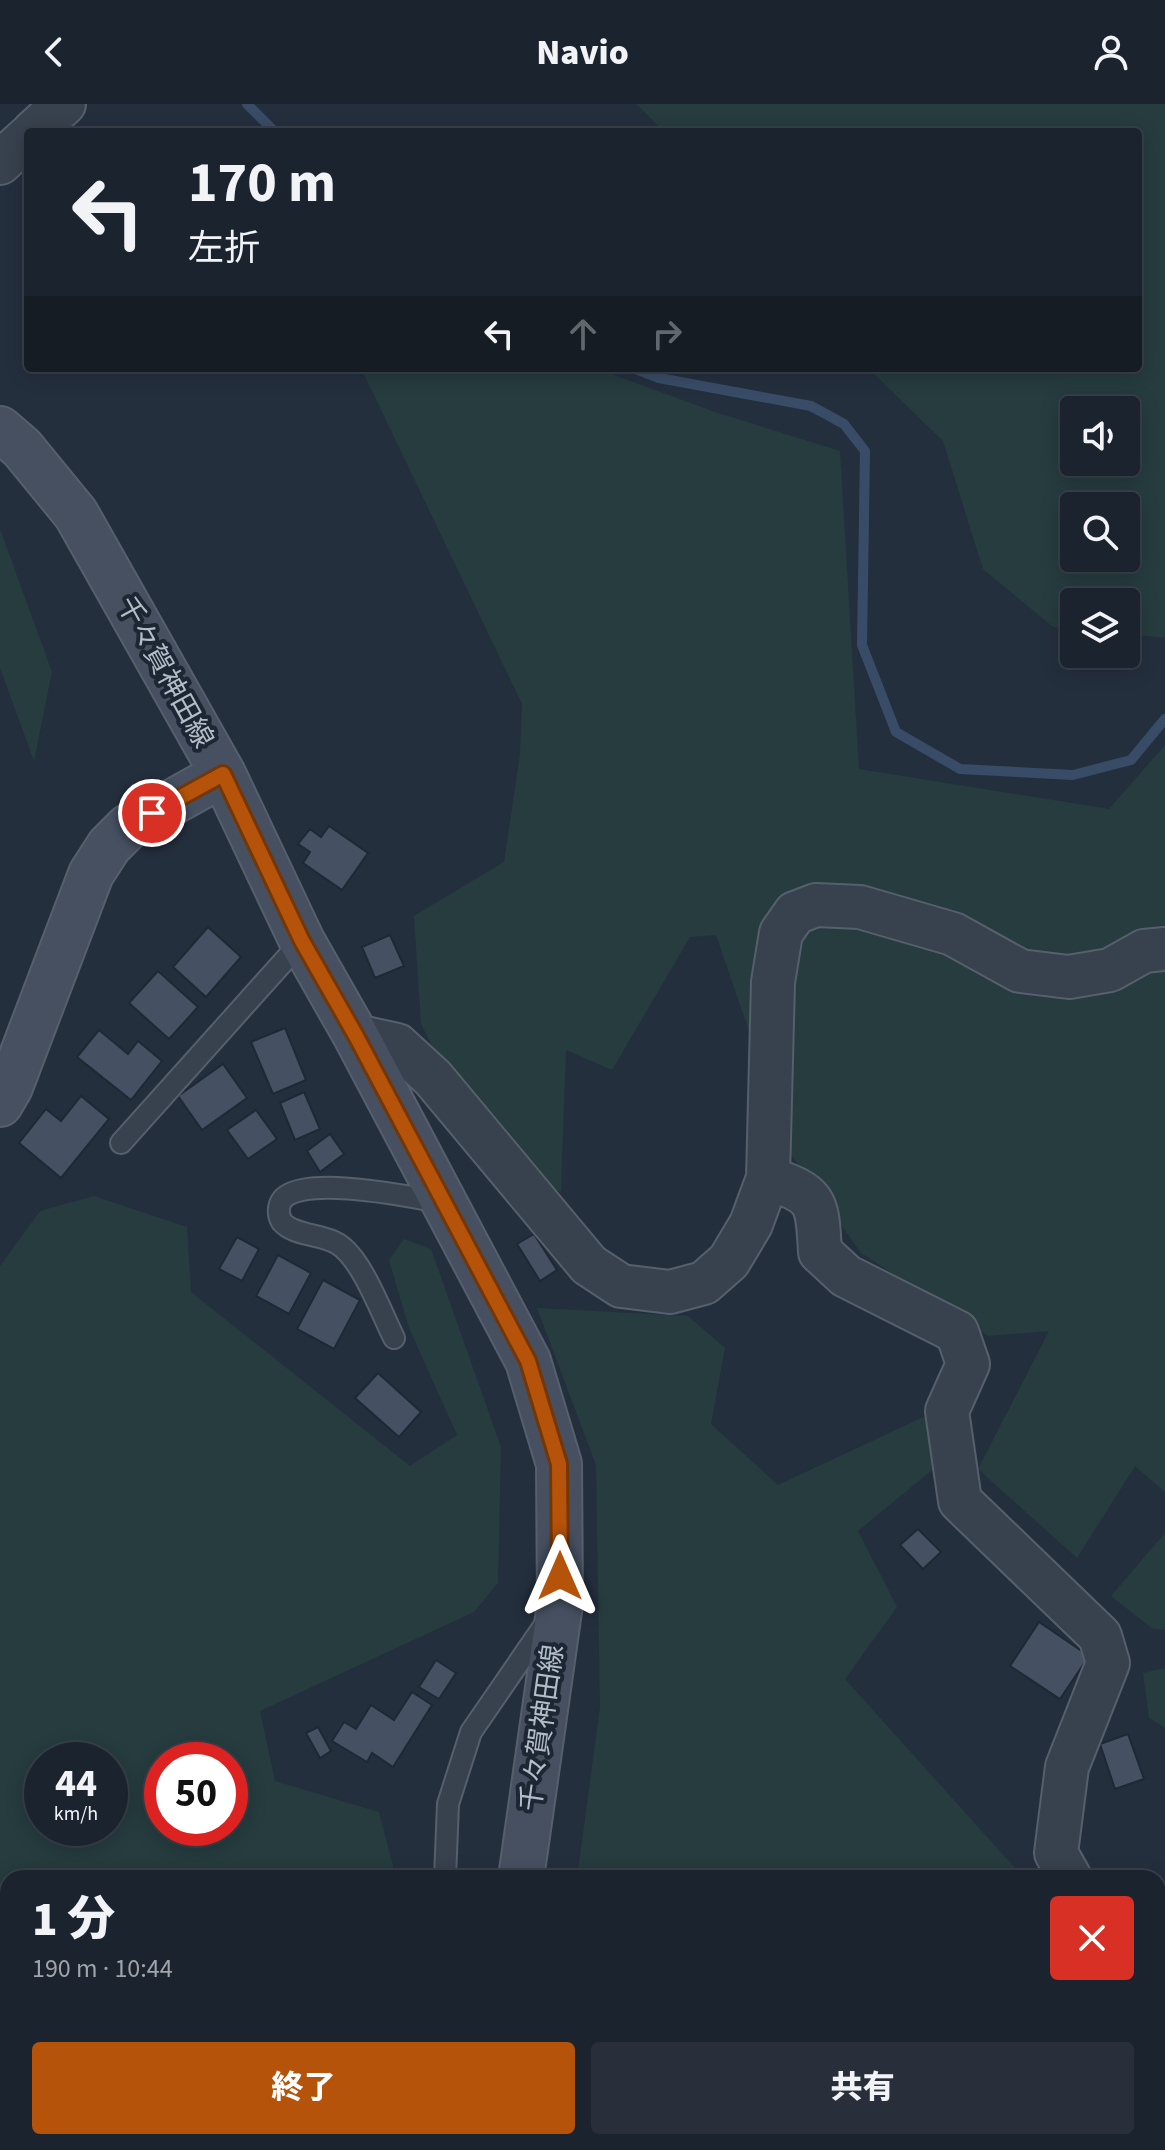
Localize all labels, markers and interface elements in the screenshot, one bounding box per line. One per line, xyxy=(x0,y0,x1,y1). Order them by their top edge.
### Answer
text: Navio xyxy=(536,27,629,78)
icon: back xyxy=(32,30,76,74)
icon: person xyxy=(1089,30,1133,74)
text: 170 m xyxy=(188,144,336,223)
icon: left xyxy=(56,160,160,264)
text: 左折 xyxy=(188,223,260,274)
icon: left xyxy=(477,312,521,356)
icon: ahead xyxy=(561,312,605,356)
icon: right xyxy=(645,312,689,356)
map controls xyxy=(1060,396,1140,668)
button: sound xyxy=(1060,396,1140,476)
button: search xyxy=(1060,492,1140,572)
button: layers xyxy=(1060,588,1140,668)
street label: 千々賀神田線 xyxy=(107,589,223,755)
pin xyxy=(118,779,186,847)
icon: arrive xyxy=(130,791,174,835)
position arrow xyxy=(518,1534,602,1618)
street label: 千々賀神田線 xyxy=(511,1642,573,1814)
speed limit sign: 50 xyxy=(144,1742,248,1846)
text: 44 xyxy=(55,1755,97,1812)
text: km/h xyxy=(54,1800,98,1828)
text: 1 分 xyxy=(32,1886,115,1954)
button: close xyxy=(1050,1896,1134,1980)
text: 190 m · 10:44 xyxy=(32,1950,173,1987)
button: 終了 xyxy=(32,2042,575,2134)
button: 共有 xyxy=(591,2042,1134,2134)

